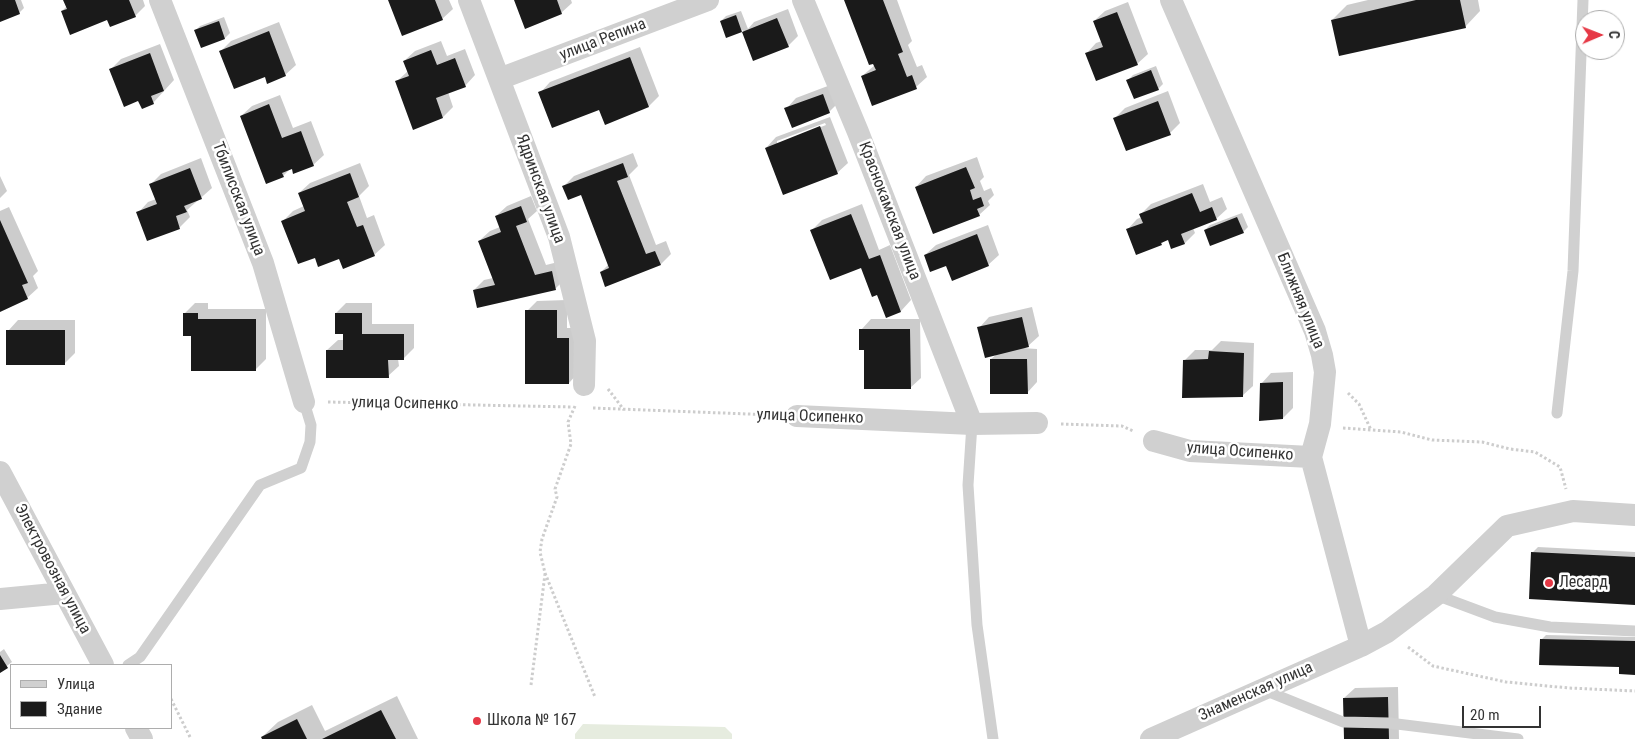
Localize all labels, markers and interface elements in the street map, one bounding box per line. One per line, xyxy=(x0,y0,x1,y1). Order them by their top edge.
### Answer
north arrow xyxy=(1575,10,1625,60)
street label: улица Репина xyxy=(557,15,649,65)
text: С xyxy=(1606,31,1622,39)
street label: Ядринская улица xyxy=(511,132,569,246)
street label: Тбилисская улица xyxy=(207,139,269,259)
street label: Краснокамская улица xyxy=(854,139,924,283)
street label: Ближняя улица xyxy=(1272,250,1328,352)
street label: улица Осипенко xyxy=(351,393,459,415)
street label: улица Осипенко xyxy=(756,406,864,428)
street label: улица Осипенко xyxy=(1186,439,1294,465)
street label: Электровозная улица xyxy=(10,501,94,637)
place label: Лесард xyxy=(1559,573,1608,593)
marker: Лесард xyxy=(1543,577,1555,589)
street label: Знаменская улица xyxy=(1196,658,1316,726)
legend xyxy=(10,664,172,729)
text: Улица xyxy=(57,675,95,693)
scale bar xyxy=(1465,696,1544,728)
text: Здание xyxy=(57,700,102,718)
text: 20 m xyxy=(1470,706,1500,724)
place label: Школа № 167 xyxy=(487,711,577,731)
marker: Школа № 167 xyxy=(471,715,483,727)

